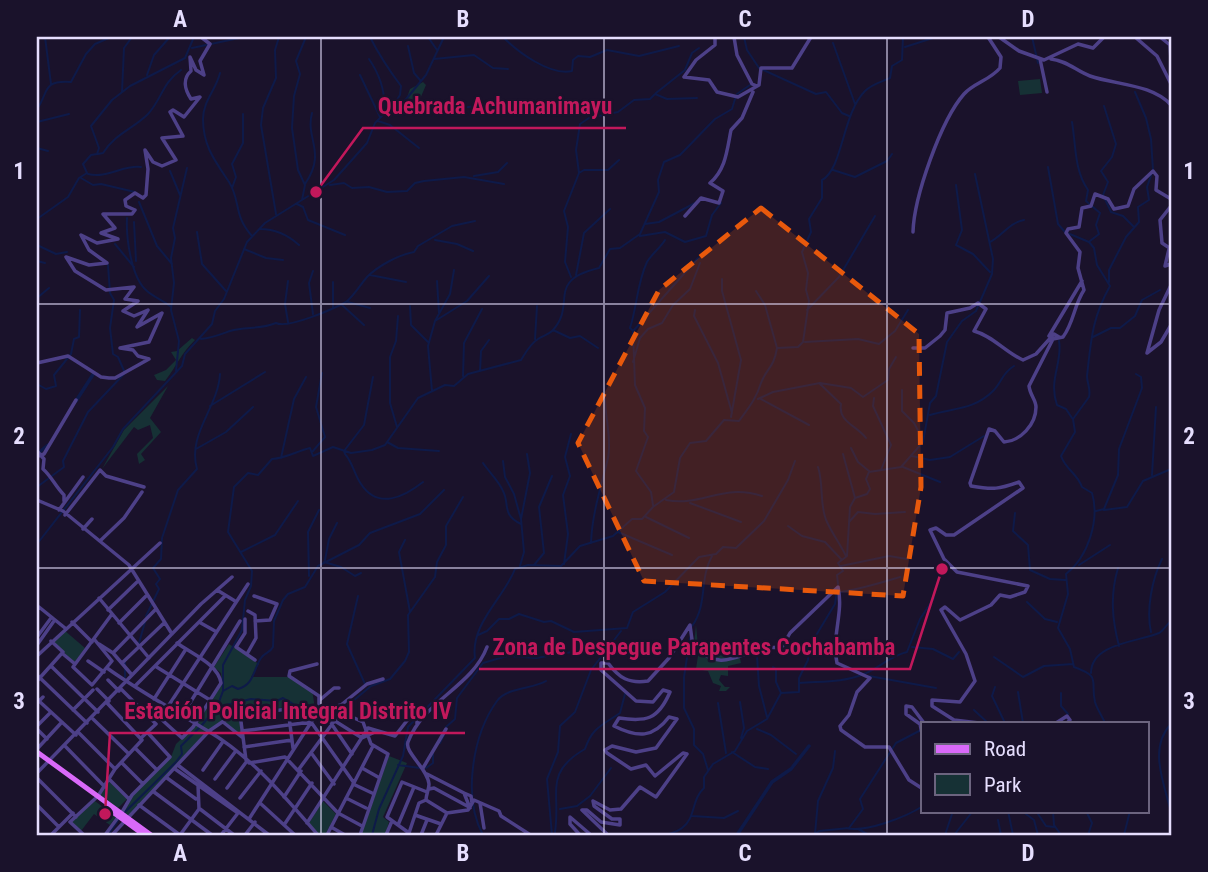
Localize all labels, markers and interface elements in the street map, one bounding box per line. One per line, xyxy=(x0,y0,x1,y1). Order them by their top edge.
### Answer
text: A xyxy=(173,6,187,33)
text: B xyxy=(457,6,469,33)
text: C xyxy=(738,6,752,33)
text: D xyxy=(1022,6,1035,33)
callout: Quebrada Achumanimayu xyxy=(363,84,626,128)
text: Quebrada Achumanimayu xyxy=(378,93,612,120)
text: 1 xyxy=(13,158,25,185)
text: 1 xyxy=(1183,158,1195,185)
text: 2 xyxy=(13,423,25,450)
text: 2 xyxy=(1183,423,1195,450)
callout: Zona de Despegue Parapentes Cochabamba xyxy=(479,625,910,669)
text: Zona de Despegue Parapentes Cochabamba xyxy=(493,634,896,661)
text: 3 xyxy=(13,688,25,715)
text: 3 xyxy=(1183,688,1195,715)
callout: Estación Policial Integral Distrito IV xyxy=(110,689,465,733)
text: Estación Policial Integral Distrito IV xyxy=(124,698,452,725)
legend xyxy=(921,722,1148,812)
text: Road xyxy=(984,737,1026,761)
text: Park xyxy=(984,773,1022,797)
text: A xyxy=(173,840,187,867)
text: B xyxy=(457,840,469,867)
text: C xyxy=(738,840,752,867)
text: D xyxy=(1022,840,1035,867)

